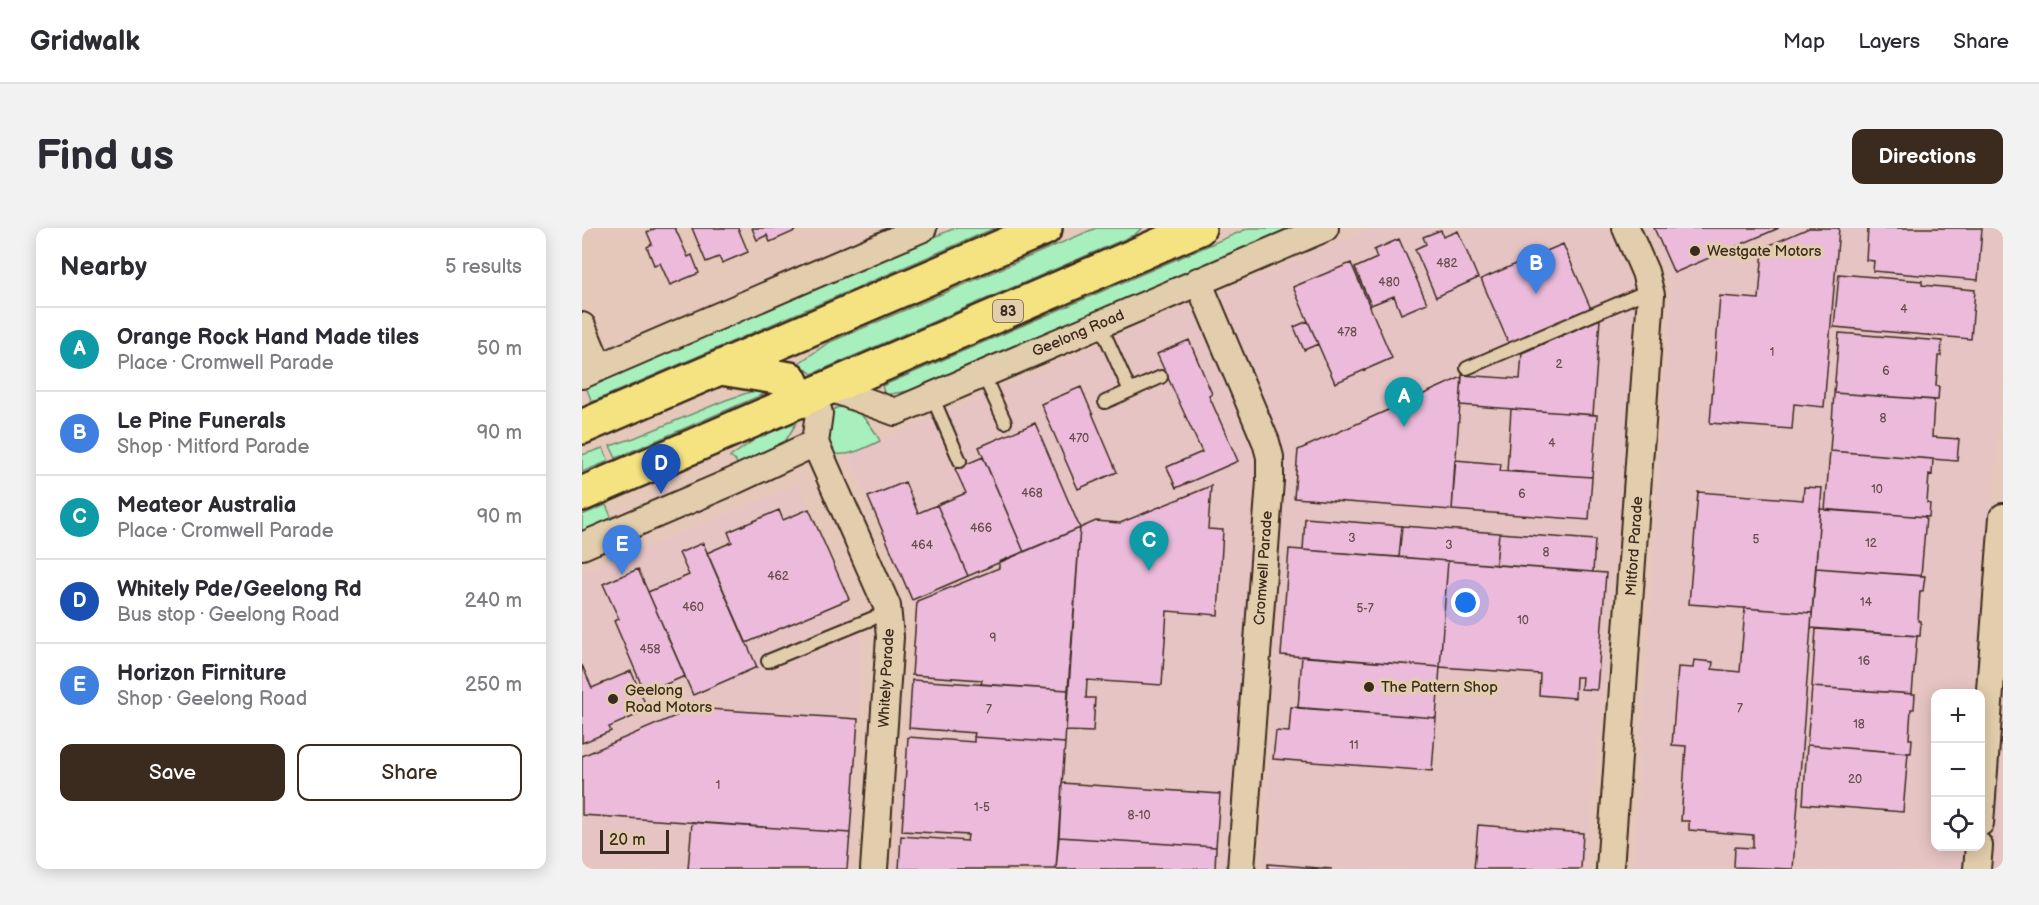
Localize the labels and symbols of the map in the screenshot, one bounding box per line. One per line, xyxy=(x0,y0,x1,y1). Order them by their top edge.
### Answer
place label: Westgate Motors xyxy=(1707,242,1822,261)
pin: B xyxy=(1516,244,1556,294)
marker: Westgate Motors xyxy=(1688,244,1702,258)
house number: 482 xyxy=(1436,256,1458,271)
house number: 480 xyxy=(1378,275,1400,290)
road number: 83 xyxy=(993,300,1023,322)
house number: 4 xyxy=(1900,302,1908,317)
street label: Geelong Road xyxy=(1029,306,1127,361)
house number: 478 xyxy=(1337,325,1357,340)
house number: 1 xyxy=(1770,345,1774,360)
house number: 2 xyxy=(1555,357,1563,372)
house number: 6 xyxy=(1882,364,1890,379)
pin: A xyxy=(1384,378,1424,427)
house number: 8 xyxy=(1880,411,1887,426)
house number: 470 xyxy=(1069,431,1089,446)
house number: 4 xyxy=(1548,436,1556,451)
pin: D xyxy=(642,444,680,494)
house number: 10 xyxy=(1871,482,1883,497)
house number: 468 xyxy=(1021,486,1043,501)
house number: 6 xyxy=(1518,487,1526,502)
street label: Mitford Parade xyxy=(1622,495,1647,596)
street label: Cromwell Parade xyxy=(1250,510,1277,626)
house number: 466 xyxy=(970,521,992,536)
pin: C xyxy=(1130,522,1168,571)
pin: E xyxy=(602,526,642,575)
house number: 3 xyxy=(1348,531,1356,546)
house number: 5 xyxy=(1753,532,1760,547)
house number: 12 xyxy=(1865,536,1877,551)
house number: 464 xyxy=(911,538,934,553)
house number: 3 xyxy=(1445,538,1453,553)
house number: 8 xyxy=(1543,545,1550,560)
house number: 462 xyxy=(767,569,789,584)
your location xyxy=(1451,588,1480,617)
house number: 14 xyxy=(1860,595,1873,610)
house number: 460 xyxy=(682,600,704,615)
house number: 5-7 xyxy=(1356,601,1374,616)
house number: 10 xyxy=(1517,613,1529,628)
street label: Whitely Parade xyxy=(874,628,899,728)
house number: 9 xyxy=(990,631,997,646)
house number: 458 xyxy=(639,642,661,657)
house number: 16 xyxy=(1858,654,1870,669)
place label: The Pattern Shop xyxy=(1381,678,1498,697)
marker: The Pattern Shop xyxy=(1362,680,1376,694)
place label: Geelong Road Motors xyxy=(625,681,713,717)
marker: Geelong Road Motors xyxy=(606,692,620,706)
house number: 7 xyxy=(1737,701,1743,716)
house number: 7 xyxy=(986,702,992,717)
house number: 18 xyxy=(1853,717,1865,732)
house number: 11 xyxy=(1349,738,1359,753)
house number: 20 xyxy=(1848,772,1862,787)
house number: 1 xyxy=(716,778,720,793)
house number: 1-5 xyxy=(974,800,990,815)
house number: 8-10 xyxy=(1127,808,1151,823)
scale bar xyxy=(600,827,669,854)

